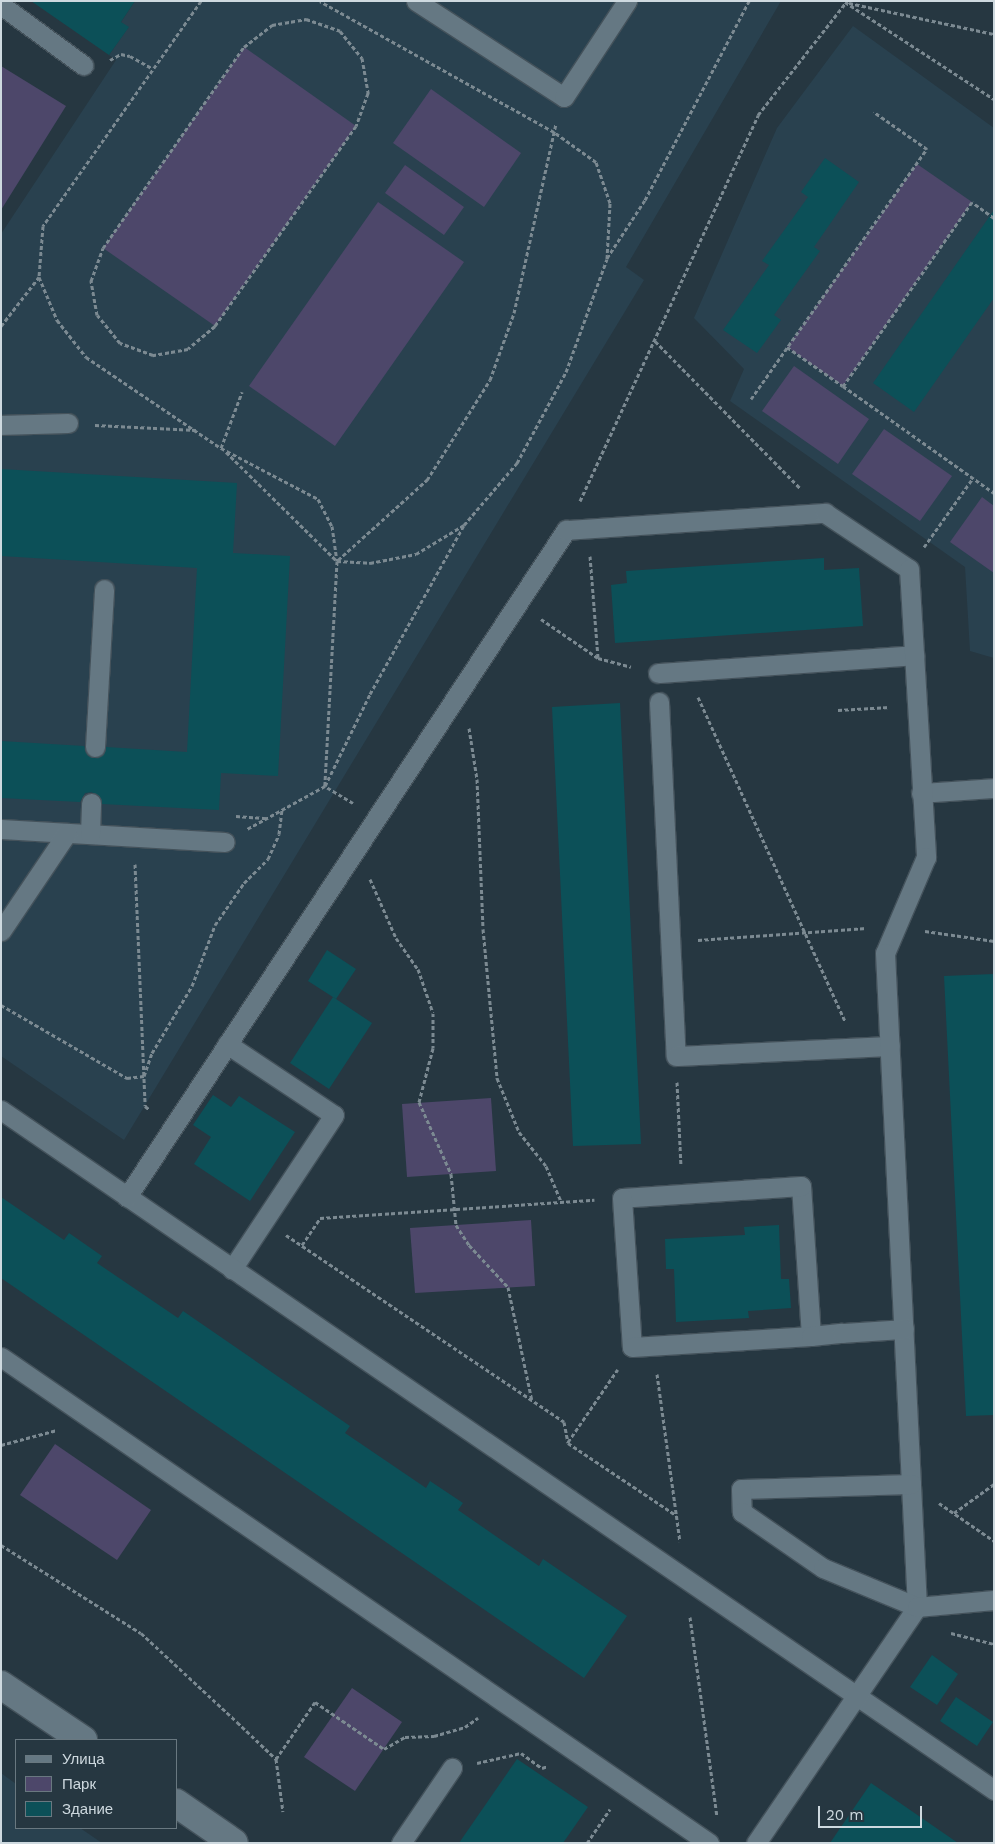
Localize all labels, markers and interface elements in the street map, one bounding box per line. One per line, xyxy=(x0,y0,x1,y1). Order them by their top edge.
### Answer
legend xyxy=(15,1739,178,1829)
text: Улица xyxy=(62,1750,105,1768)
text: Парк xyxy=(62,1775,96,1793)
scale bar xyxy=(820,1796,924,1828)
text: Здание xyxy=(62,1800,113,1818)
text: 20 m xyxy=(826,1806,864,1824)

